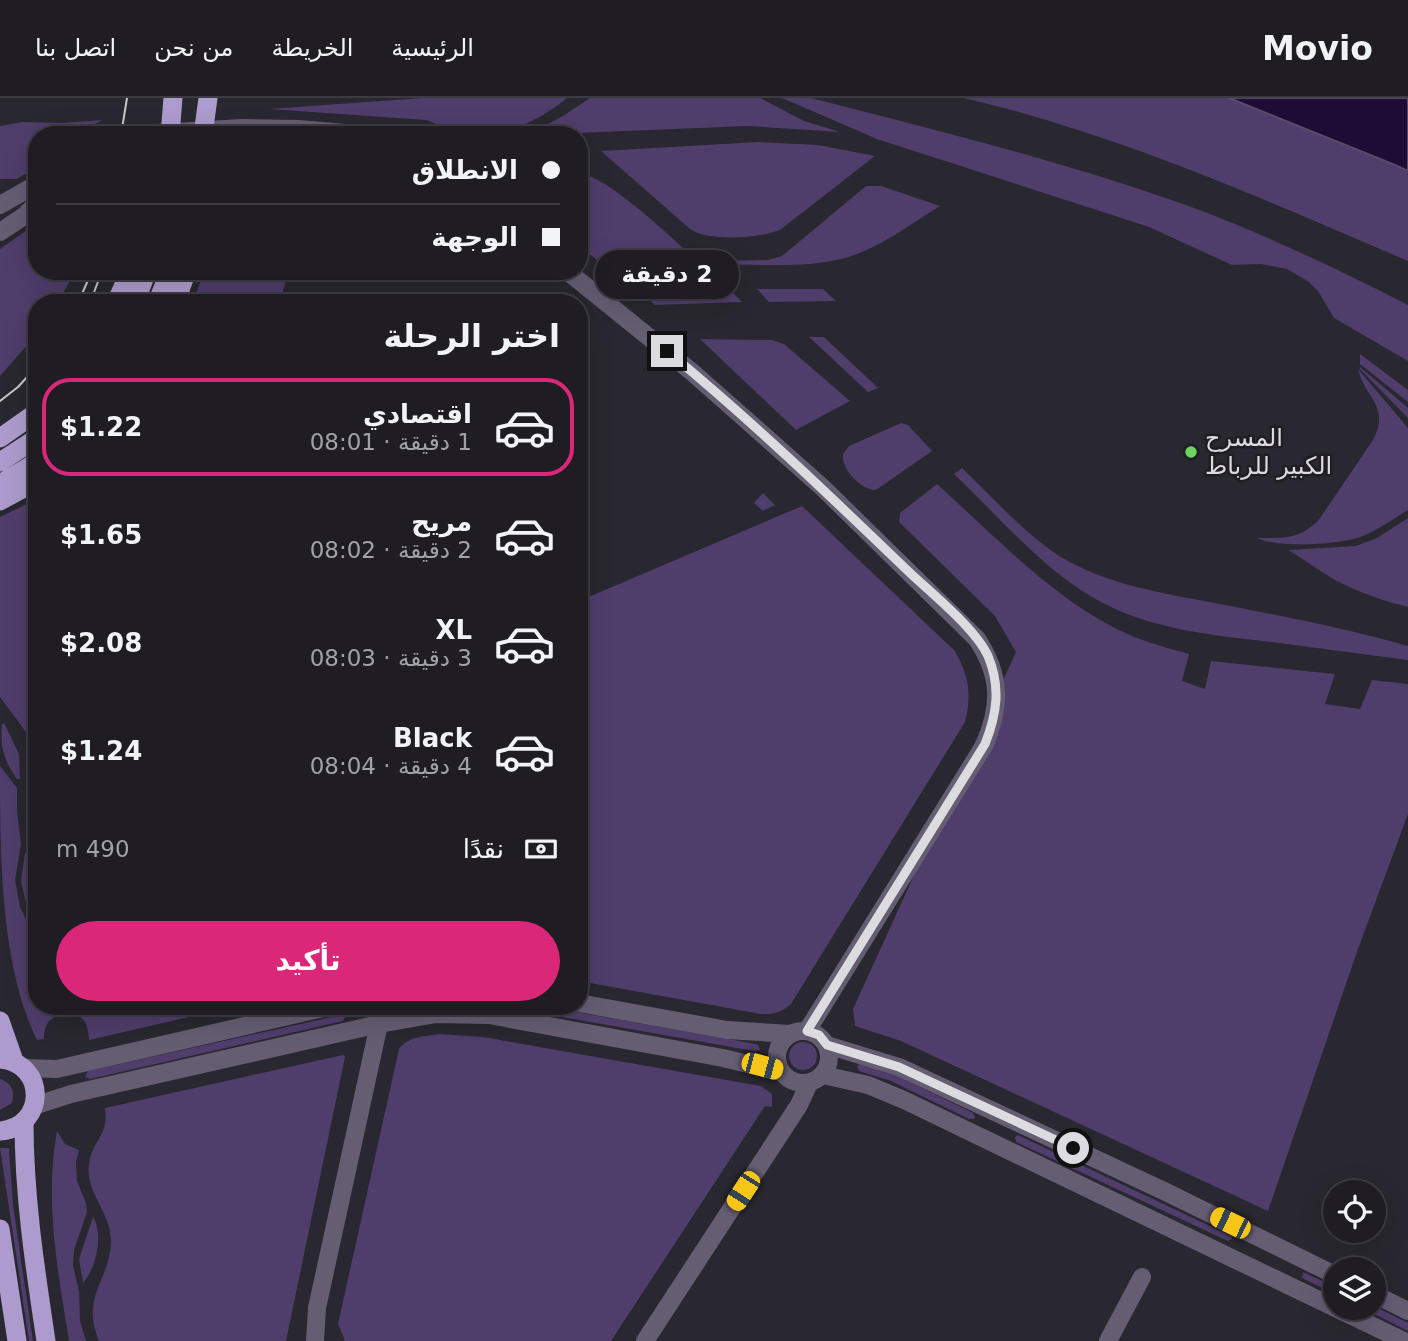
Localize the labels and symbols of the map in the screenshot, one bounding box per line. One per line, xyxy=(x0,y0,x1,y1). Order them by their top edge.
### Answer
callout: 2 دقيقة xyxy=(595,250,739,299)
route end xyxy=(651,335,683,367)
place label: المسرح الكبير للرباط xyxy=(1205,424,1332,480)
marker: المسرح الكبير للرباط xyxy=(1183,444,1199,460)
car xyxy=(739,1050,786,1082)
route start xyxy=(1057,1132,1089,1164)
car xyxy=(723,1168,764,1214)
car xyxy=(1207,1204,1254,1242)

